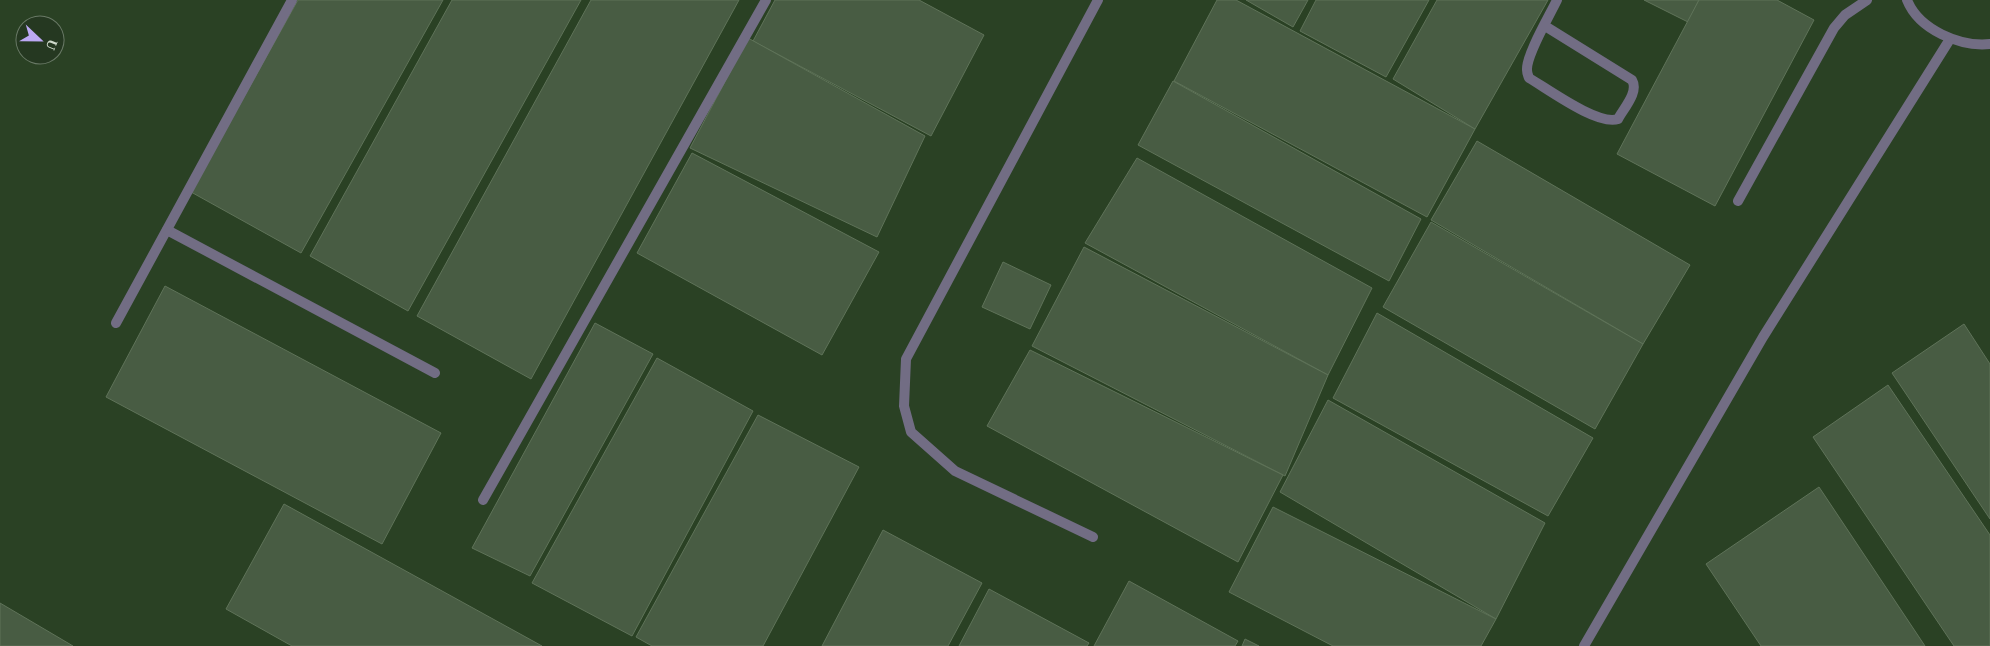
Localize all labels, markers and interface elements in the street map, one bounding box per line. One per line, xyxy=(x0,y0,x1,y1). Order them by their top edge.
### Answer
north arrow xyxy=(15,15,65,65)
text: U xyxy=(43,37,60,52)

